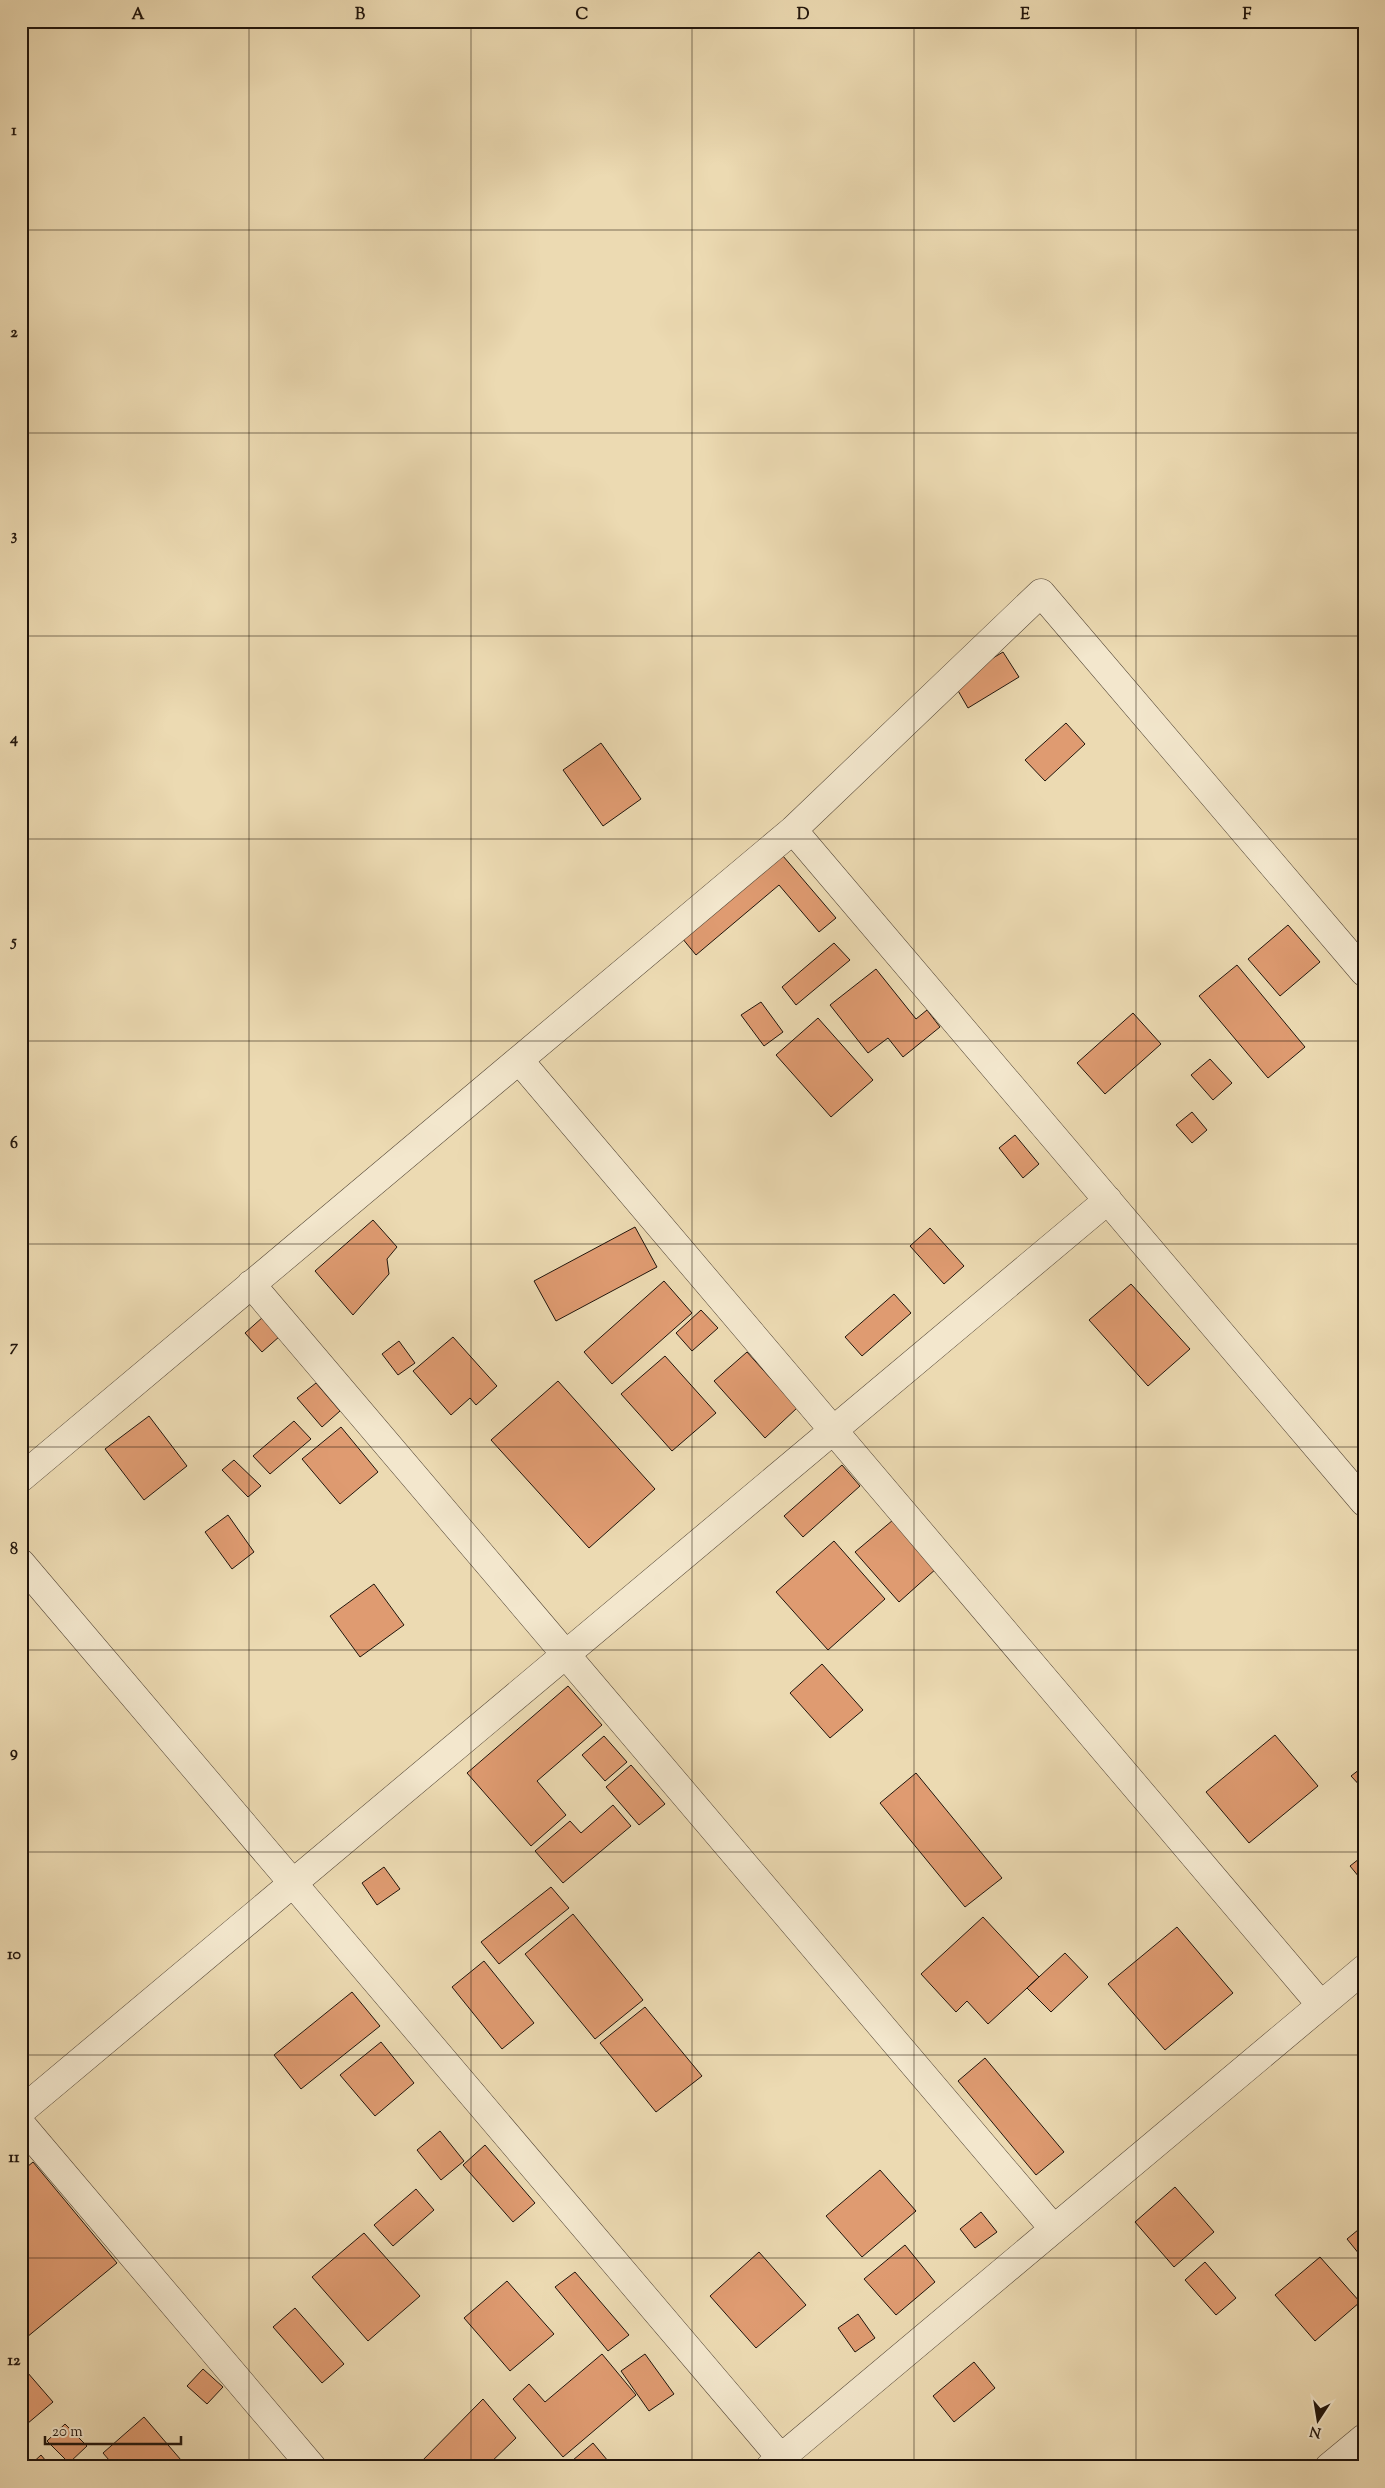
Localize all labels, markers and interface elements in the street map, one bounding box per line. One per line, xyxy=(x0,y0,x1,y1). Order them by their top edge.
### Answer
text: A xyxy=(132,4,145,27)
text: B xyxy=(355,4,365,27)
text: C xyxy=(576,4,589,27)
text: D xyxy=(797,4,810,27)
text: E xyxy=(1020,4,1030,27)
text: F xyxy=(1243,4,1252,27)
text: 1 xyxy=(11,120,17,143)
text: 2 xyxy=(10,322,18,345)
text: 3 xyxy=(11,525,18,548)
text: 4 xyxy=(9,728,18,751)
text: 5 xyxy=(9,931,17,954)
text: 6 xyxy=(10,1133,18,1156)
text: 7 xyxy=(10,1336,19,1359)
text: 8 xyxy=(10,1539,18,1562)
text: 9 xyxy=(10,1742,18,1765)
text: 10 xyxy=(7,1944,21,1967)
text: 11 xyxy=(9,2147,20,2170)
text: 12 xyxy=(8,2350,21,2373)
north arrow xyxy=(1292,2396,1342,2446)
scale bar xyxy=(45,2413,181,2445)
text: N xyxy=(1308,2420,1323,2442)
text: 20 m xyxy=(52,2422,83,2443)

